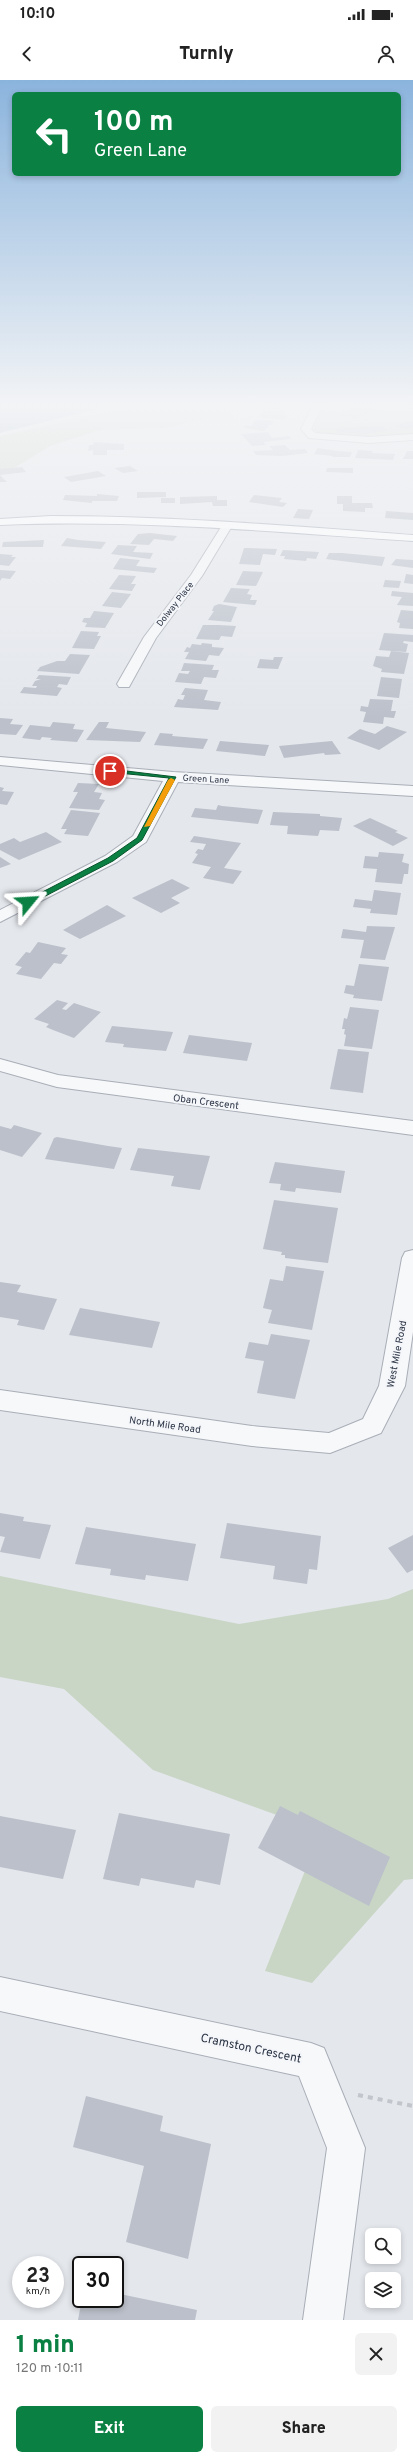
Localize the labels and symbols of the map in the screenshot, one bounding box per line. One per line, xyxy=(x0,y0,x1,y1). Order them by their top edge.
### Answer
street label: Dolway Place xyxy=(155,580,196,629)
pin xyxy=(93,754,127,788)
street label: Green Lane xyxy=(182,773,230,786)
position arrow xyxy=(7,881,49,923)
street label: Oban Crescent xyxy=(172,1092,240,1113)
street label: West Mile Road xyxy=(385,1320,410,1389)
street label: North Mile Road xyxy=(128,1414,202,1437)
street label: Cramston Crescent xyxy=(199,2030,303,2067)
speed limit sign: 30 xyxy=(72,2256,124,2308)

